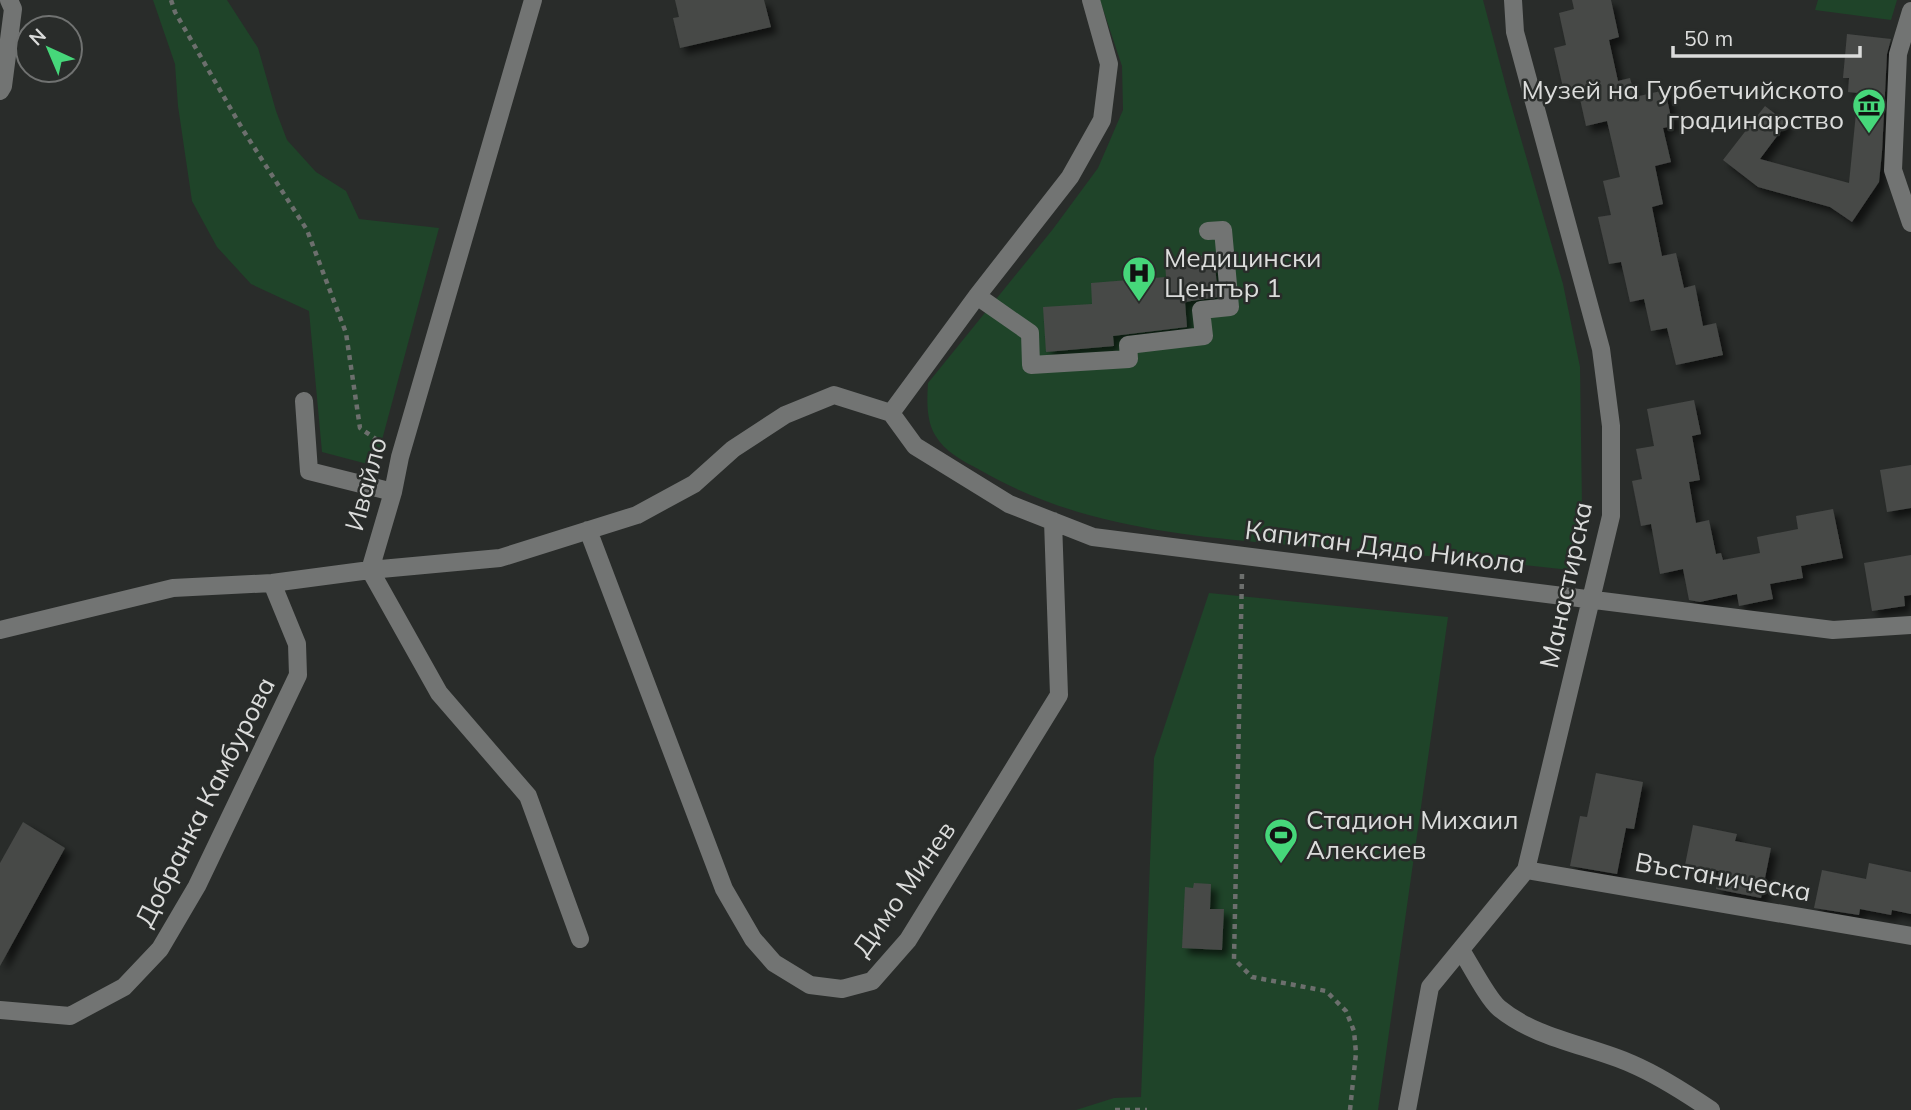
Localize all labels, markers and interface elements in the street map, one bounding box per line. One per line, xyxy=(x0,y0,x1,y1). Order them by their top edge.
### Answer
north arrow xyxy=(14,14,84,84)
scale bar xyxy=(1673,14,1860,58)
text: N xyxy=(24,23,51,50)
text: 50 m xyxy=(1684,25,1733,51)
place label: Музей на Гурбетчийското градинарство xyxy=(1522,73,1844,136)
museum icon: Музей на Гурбетчийското градинарство xyxy=(1850,86,1888,135)
place label: Медицински Център 1 xyxy=(1164,241,1321,304)
hospital icon: Медицински Център 1 xyxy=(1120,254,1158,303)
street label: Ивайло xyxy=(337,433,394,534)
street label: Манастирска xyxy=(1532,499,1599,671)
street label: Капитан Дядо Никола xyxy=(1243,513,1527,580)
street label: Добранка Камбурова xyxy=(127,671,282,932)
place label: Стадион Михаил Алексиев xyxy=(1306,803,1519,866)
street label: Димо Минев xyxy=(845,815,962,963)
sports icon: Стадион Михаил Алексиев xyxy=(1262,816,1300,865)
street label: Въстаническа xyxy=(1633,845,1814,908)

